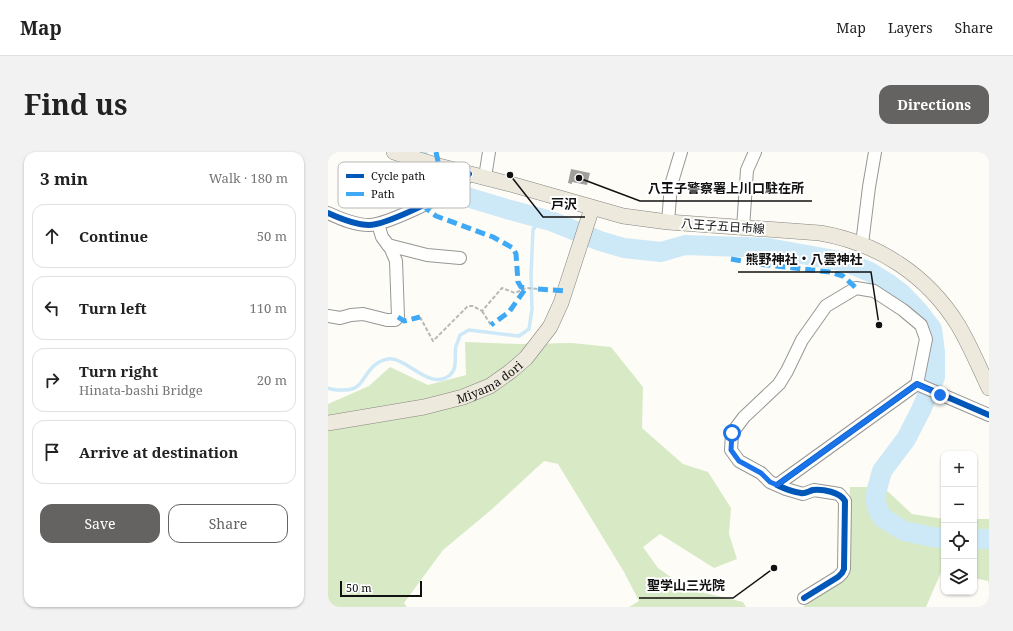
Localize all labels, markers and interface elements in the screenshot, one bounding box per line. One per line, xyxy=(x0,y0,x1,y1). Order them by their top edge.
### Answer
text: Map xyxy=(20,15,62,41)
text: Map xyxy=(836,18,866,37)
text: Layers xyxy=(888,18,933,37)
text: Share xyxy=(955,18,993,37)
text: Find us xyxy=(24,85,128,123)
button: Directions xyxy=(879,85,989,124)
legend xyxy=(338,162,470,208)
text: 3 min xyxy=(40,167,88,190)
text: Cycle path xyxy=(371,168,425,183)
text: Walk · 180 m xyxy=(209,169,288,187)
callout: 八王子警察署上川口駐在所 xyxy=(640,176,812,201)
text: 八王子警察署上川口駐在所 xyxy=(648,179,804,197)
text: Path xyxy=(371,186,395,201)
callout: 戸沢 xyxy=(543,192,585,217)
text: 戸沢 xyxy=(551,195,577,213)
street label: 八王子五日市線 xyxy=(681,215,765,237)
icon: ahead xyxy=(41,225,63,247)
text: Continue xyxy=(79,226,148,246)
text: 50 m xyxy=(257,227,287,245)
callout: 熊野神社・八雲神社 xyxy=(738,247,871,272)
text: 熊野神社・八雲神社 xyxy=(745,250,863,268)
icon: left xyxy=(41,297,63,319)
text: Turn left xyxy=(79,298,147,318)
text: 110 m xyxy=(250,299,287,317)
street label: Miyama dori xyxy=(455,356,526,407)
text: Turn right xyxy=(79,361,158,381)
icon: right xyxy=(41,369,63,391)
text: 20 m xyxy=(257,371,287,389)
text: Hinata-bashi Bridge xyxy=(79,381,203,399)
route end xyxy=(931,386,949,404)
route start xyxy=(723,424,741,442)
icon: arrive xyxy=(41,441,63,463)
text: Arrive at destination xyxy=(79,442,238,462)
map controls xyxy=(941,451,977,595)
button: + xyxy=(941,451,977,487)
button: − xyxy=(941,487,977,523)
button: Save xyxy=(40,504,160,543)
button: Share xyxy=(168,504,288,543)
button: locate xyxy=(941,523,977,559)
button: layers xyxy=(941,559,977,595)
callout: 聖学山三光院 xyxy=(639,573,733,598)
text: 聖学山三光院 xyxy=(647,576,725,594)
scale bar xyxy=(340,579,422,598)
text: 50 m xyxy=(346,580,372,595)

